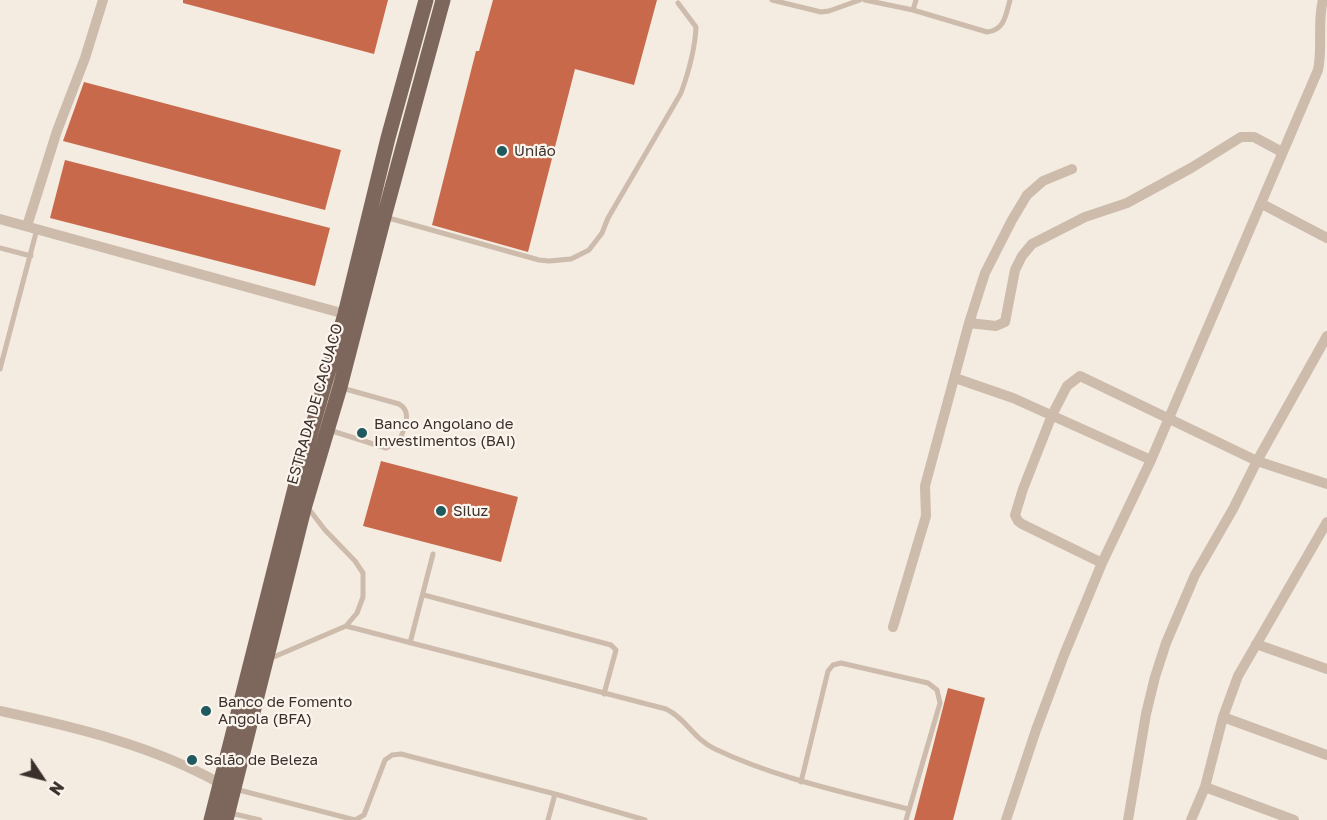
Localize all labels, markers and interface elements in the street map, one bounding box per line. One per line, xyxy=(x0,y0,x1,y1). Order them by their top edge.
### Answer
place label: União xyxy=(514,142,556,160)
marker: União xyxy=(495,144,509,158)
street label: ESTRADA DE CACUACO xyxy=(283,321,347,487)
place label: Banco Angolano de Investimentos (BAI) xyxy=(374,415,516,450)
marker: Banco Angolano de Investimentos (BAI) xyxy=(355,426,369,440)
place label: Siluz xyxy=(453,502,488,520)
marker: Siluz xyxy=(434,504,448,518)
place label: Banco de Fomento Angola (BFA) xyxy=(218,693,352,728)
marker: Banco de Fomento Angola (BFA) xyxy=(199,704,213,718)
north arrow xyxy=(12,748,72,808)
place label: Salão de Beleza xyxy=(204,751,318,769)
marker: Salão de Beleza xyxy=(185,753,199,767)
text: N xyxy=(45,778,68,799)

